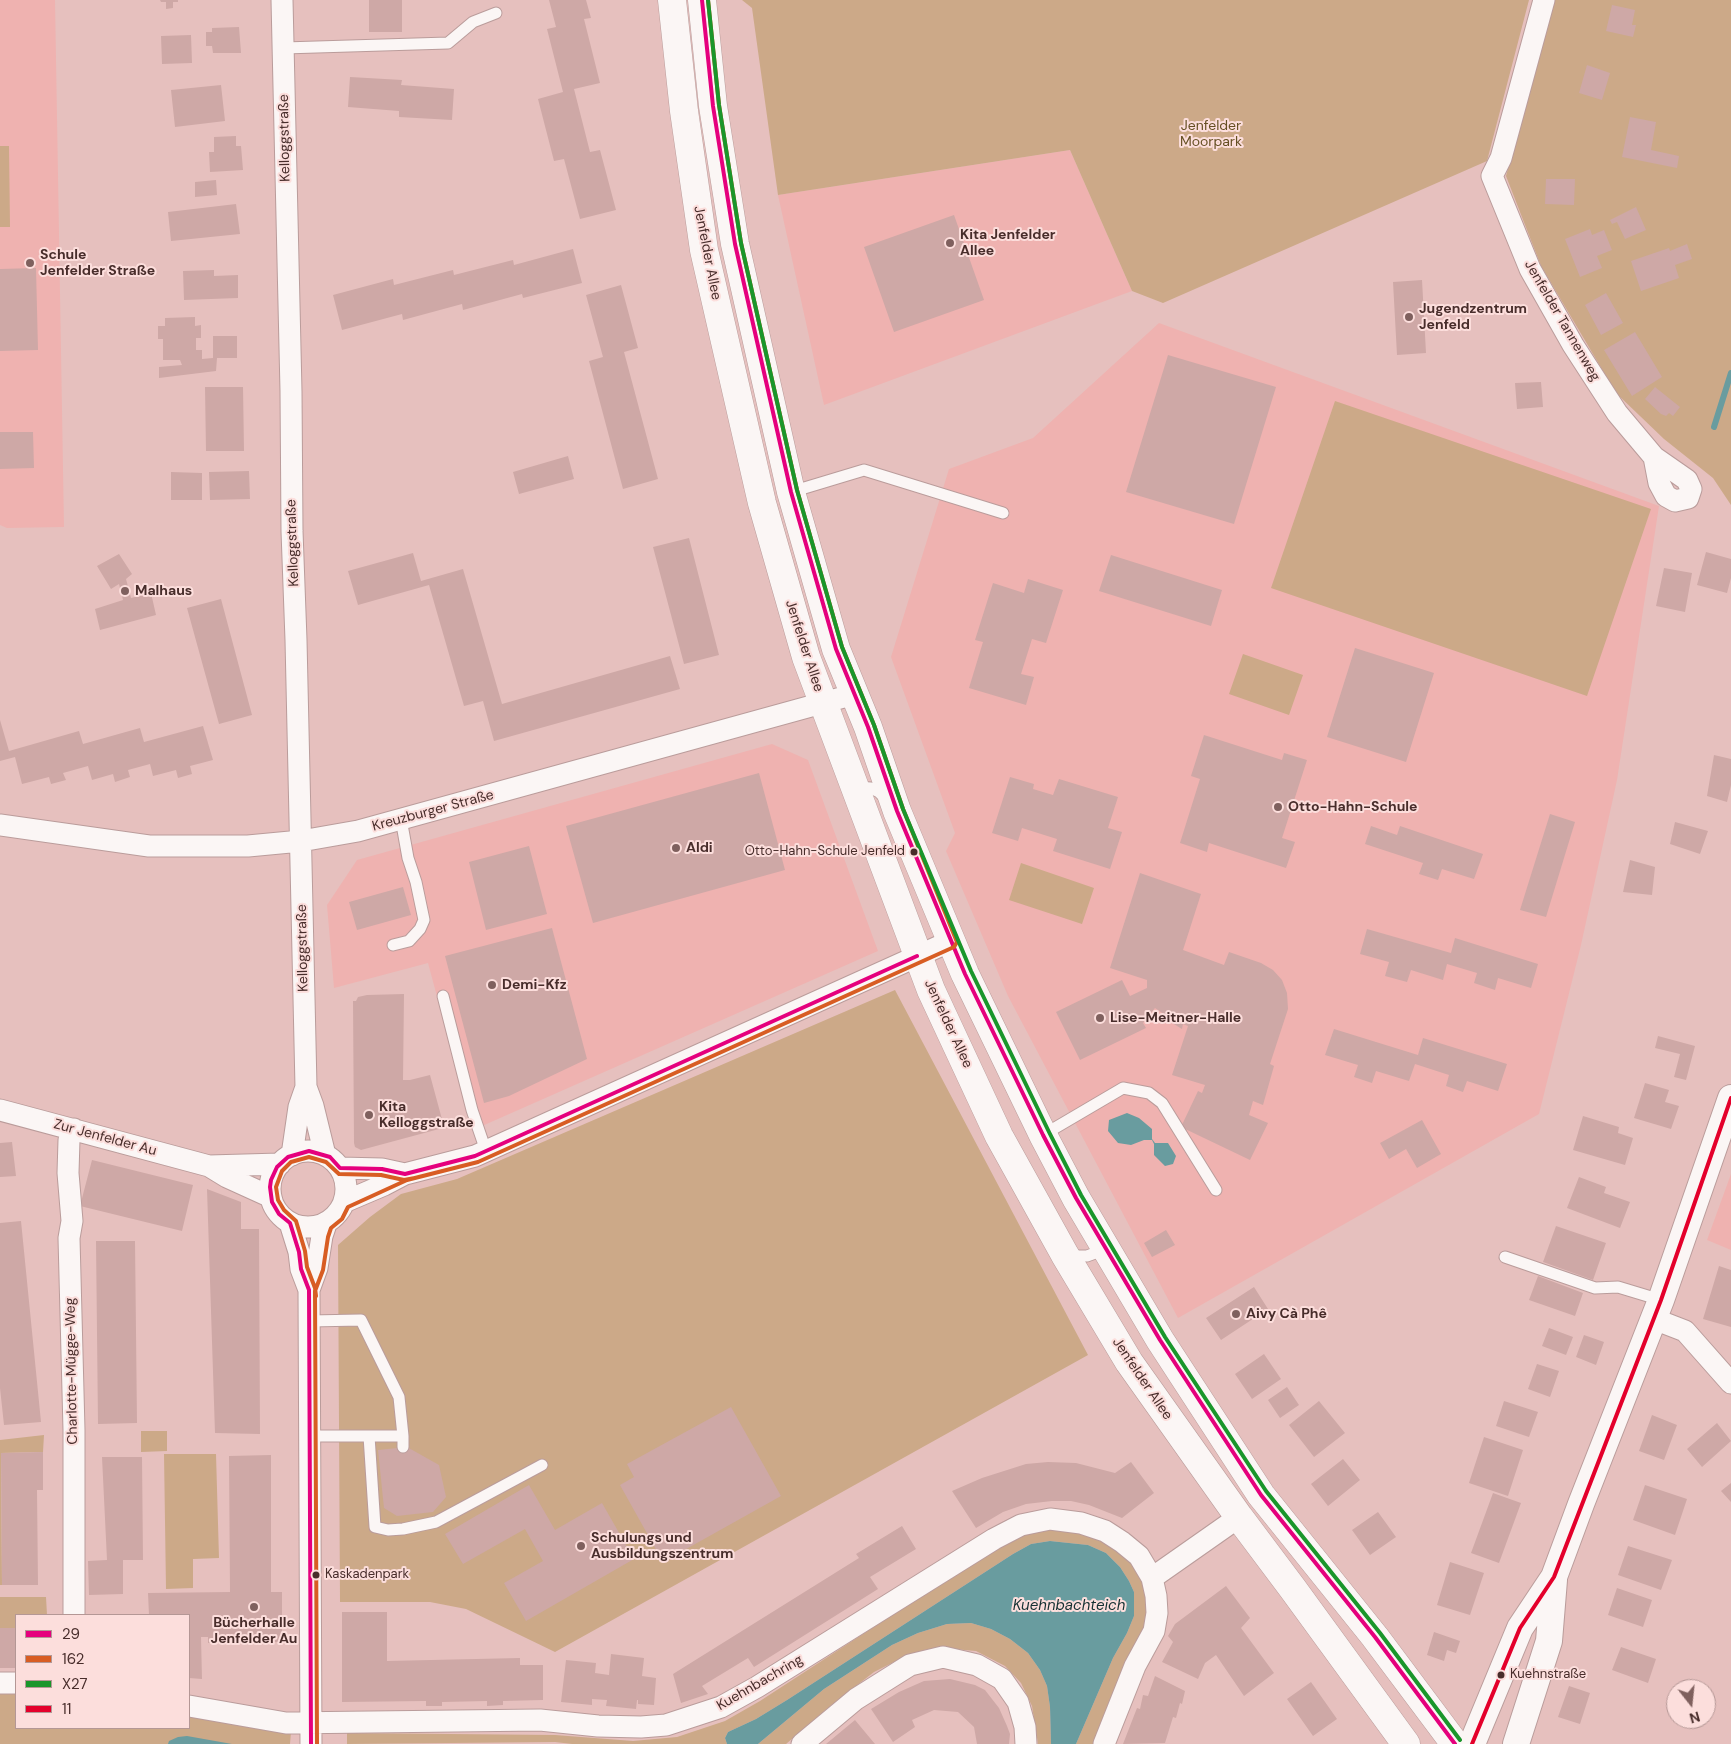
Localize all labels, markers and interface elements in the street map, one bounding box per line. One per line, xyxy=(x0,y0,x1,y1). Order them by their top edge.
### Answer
street label: Kelloggstraße xyxy=(276,94,294,182)
park label: Jenfelder Moorpark xyxy=(1180,118,1242,150)
street label: Jenfelder Allee xyxy=(690,204,724,302)
place label: Kita Jenfelder Allee xyxy=(960,227,1056,260)
marker: Kita Jenfelder Allee xyxy=(944,237,956,249)
place label: Schule Jenfelder Straße xyxy=(40,247,155,280)
marker: Schule Jenfelder Straße xyxy=(24,257,36,269)
street label: Jenfelder Tannenweg xyxy=(1521,258,1603,384)
place label: Jugendzentrum Jenfeld xyxy=(1419,301,1527,334)
marker: Jugendzentrum Jenfeld xyxy=(1403,311,1415,323)
street label: Kelloggstraße xyxy=(283,499,303,587)
place label: Malhaus xyxy=(135,583,192,599)
marker: Malhaus xyxy=(119,585,131,597)
street label: Jenfelder Allee xyxy=(781,598,827,694)
street label: Kreuzburger Straße xyxy=(370,787,496,835)
place label: Otto-Hahn-Schule xyxy=(1288,799,1417,815)
marker: Otto-Hahn-Schule xyxy=(1272,801,1284,813)
place label: Aldi xyxy=(686,840,713,856)
marker: Aldi xyxy=(670,842,682,854)
place label: Otto-Hahn-Schule Jenfeld xyxy=(745,844,905,860)
marker: Otto-Hahn-Schule Jenfeld xyxy=(909,847,919,857)
street label: Kelloggstraße xyxy=(294,904,312,992)
place label: Demi-Kfz xyxy=(502,977,567,993)
street label: Jenfelder Allee xyxy=(920,977,976,1071)
marker: Demi-Kfz xyxy=(486,979,498,991)
place label: Lise-Meitner-Halle xyxy=(1110,1010,1241,1026)
marker: Lise-Meitner-Halle xyxy=(1094,1012,1106,1024)
place label: Kita Kelloggstraße xyxy=(379,1099,474,1132)
marker: Kita Kelloggstraße xyxy=(363,1109,375,1121)
street label: Zur Jenfelder Au xyxy=(52,1116,158,1160)
street label: Charlotte-Mügge-Weg xyxy=(62,1297,82,1445)
place label: Aivy Cà Phê xyxy=(1246,1306,1327,1322)
marker: Aivy Cà Phê xyxy=(1230,1308,1242,1320)
street label: Jenfelder Allee xyxy=(1108,1335,1176,1423)
place label: Schulungs und Ausbildungszentrum xyxy=(591,1530,733,1562)
marker: Schulungs und Ausbildungszentrum xyxy=(575,1540,587,1552)
place label: Kaskadenpark xyxy=(325,1567,409,1583)
marker: Kaskadenpark xyxy=(311,1570,321,1580)
water label: Kuehnbachteich xyxy=(1013,1597,1125,1615)
marker: Bücherhalle Jenfelder Au xyxy=(248,1601,260,1613)
legend xyxy=(15,1614,190,1729)
place label: Bücherhalle Jenfelder Au xyxy=(211,1615,297,1648)
text: 29 xyxy=(62,1624,80,1644)
text: 162 xyxy=(62,1649,84,1669)
street label: Kuehnbachring xyxy=(714,1652,806,1714)
place label: Kuehnstraße xyxy=(1510,1667,1586,1683)
marker: Kuehnstraße xyxy=(1496,1670,1506,1680)
text: X27 xyxy=(62,1674,87,1694)
north arrow xyxy=(1666,1679,1716,1729)
text: 11 xyxy=(62,1699,71,1719)
text: N xyxy=(1687,1707,1702,1728)

